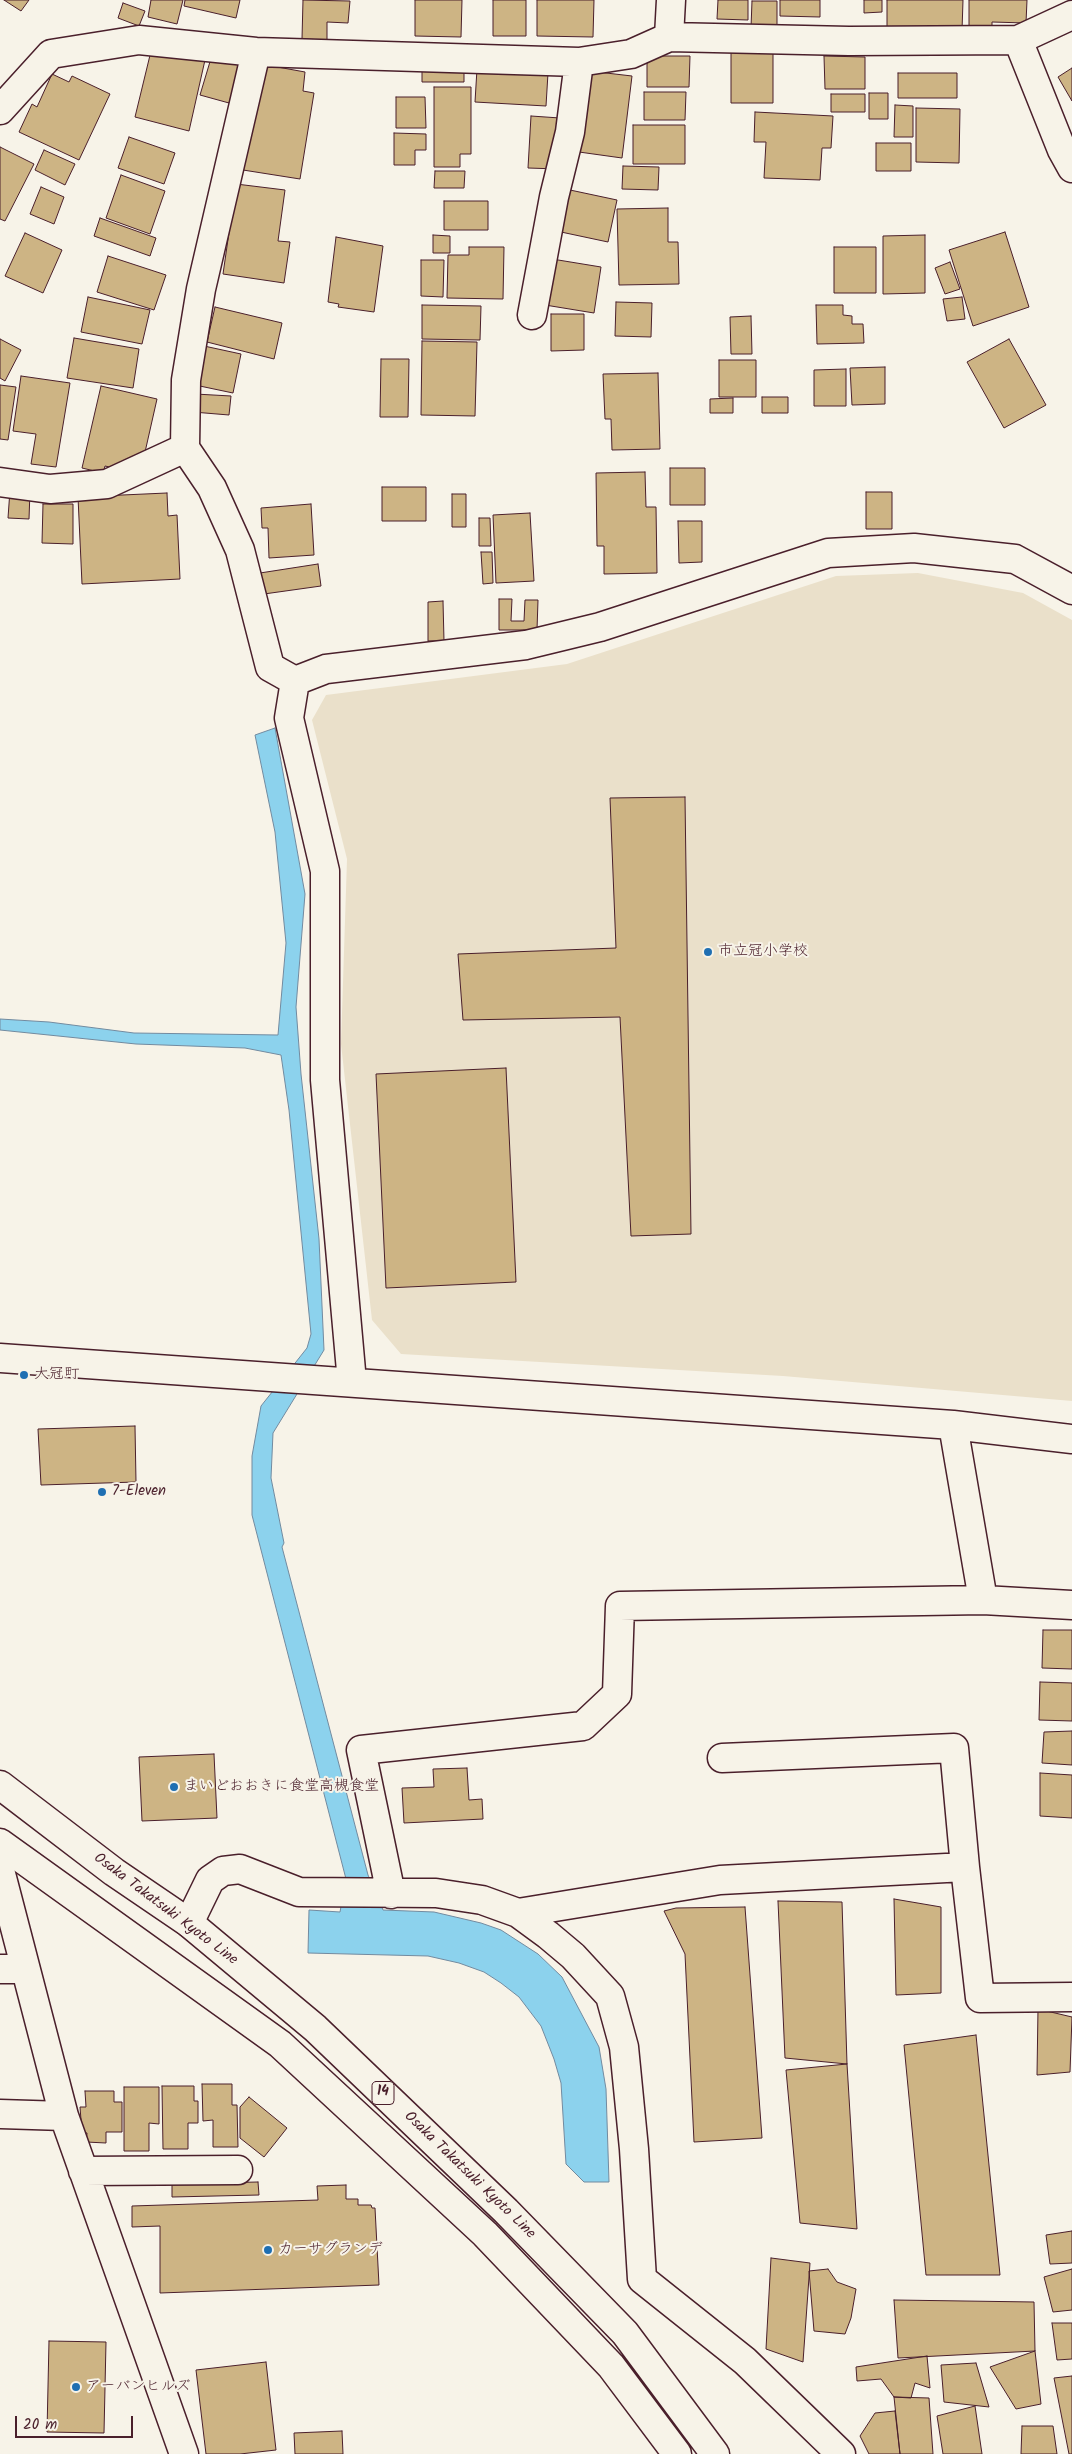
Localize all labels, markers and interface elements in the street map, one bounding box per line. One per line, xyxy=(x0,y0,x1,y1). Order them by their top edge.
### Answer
place label: 市立冠小学校 xyxy=(718,943,808,961)
marker: 市立冠小学校 xyxy=(702,946,714,958)
place label: 大冠町 xyxy=(34,1366,79,1384)
marker: 大冠町 xyxy=(18,1369,30,1381)
place label: 7-Eleven xyxy=(112,1483,166,1501)
marker: 7-Eleven xyxy=(96,1486,108,1498)
place label: まいどおおきに食堂高槻食堂 xyxy=(184,1778,379,1796)
marker: まいどおおきに食堂高槻食堂 xyxy=(168,1781,180,1793)
street label: Osaka Takatsuki Kyoto Line xyxy=(89,1850,241,1970)
road number: 14 xyxy=(372,2082,394,2104)
street label: Osaka Takatsuki Kyoto Line xyxy=(400,2109,538,2243)
place label: カーサグランデ xyxy=(278,2241,383,2259)
marker: カーサグランデ xyxy=(262,2244,274,2256)
place label: アーバンヒルズ xyxy=(86,2378,190,2396)
marker: アーバンヒルズ xyxy=(70,2381,82,2393)
scale bar xyxy=(18,2406,135,2438)
text: 20 m xyxy=(23,2413,57,2437)

